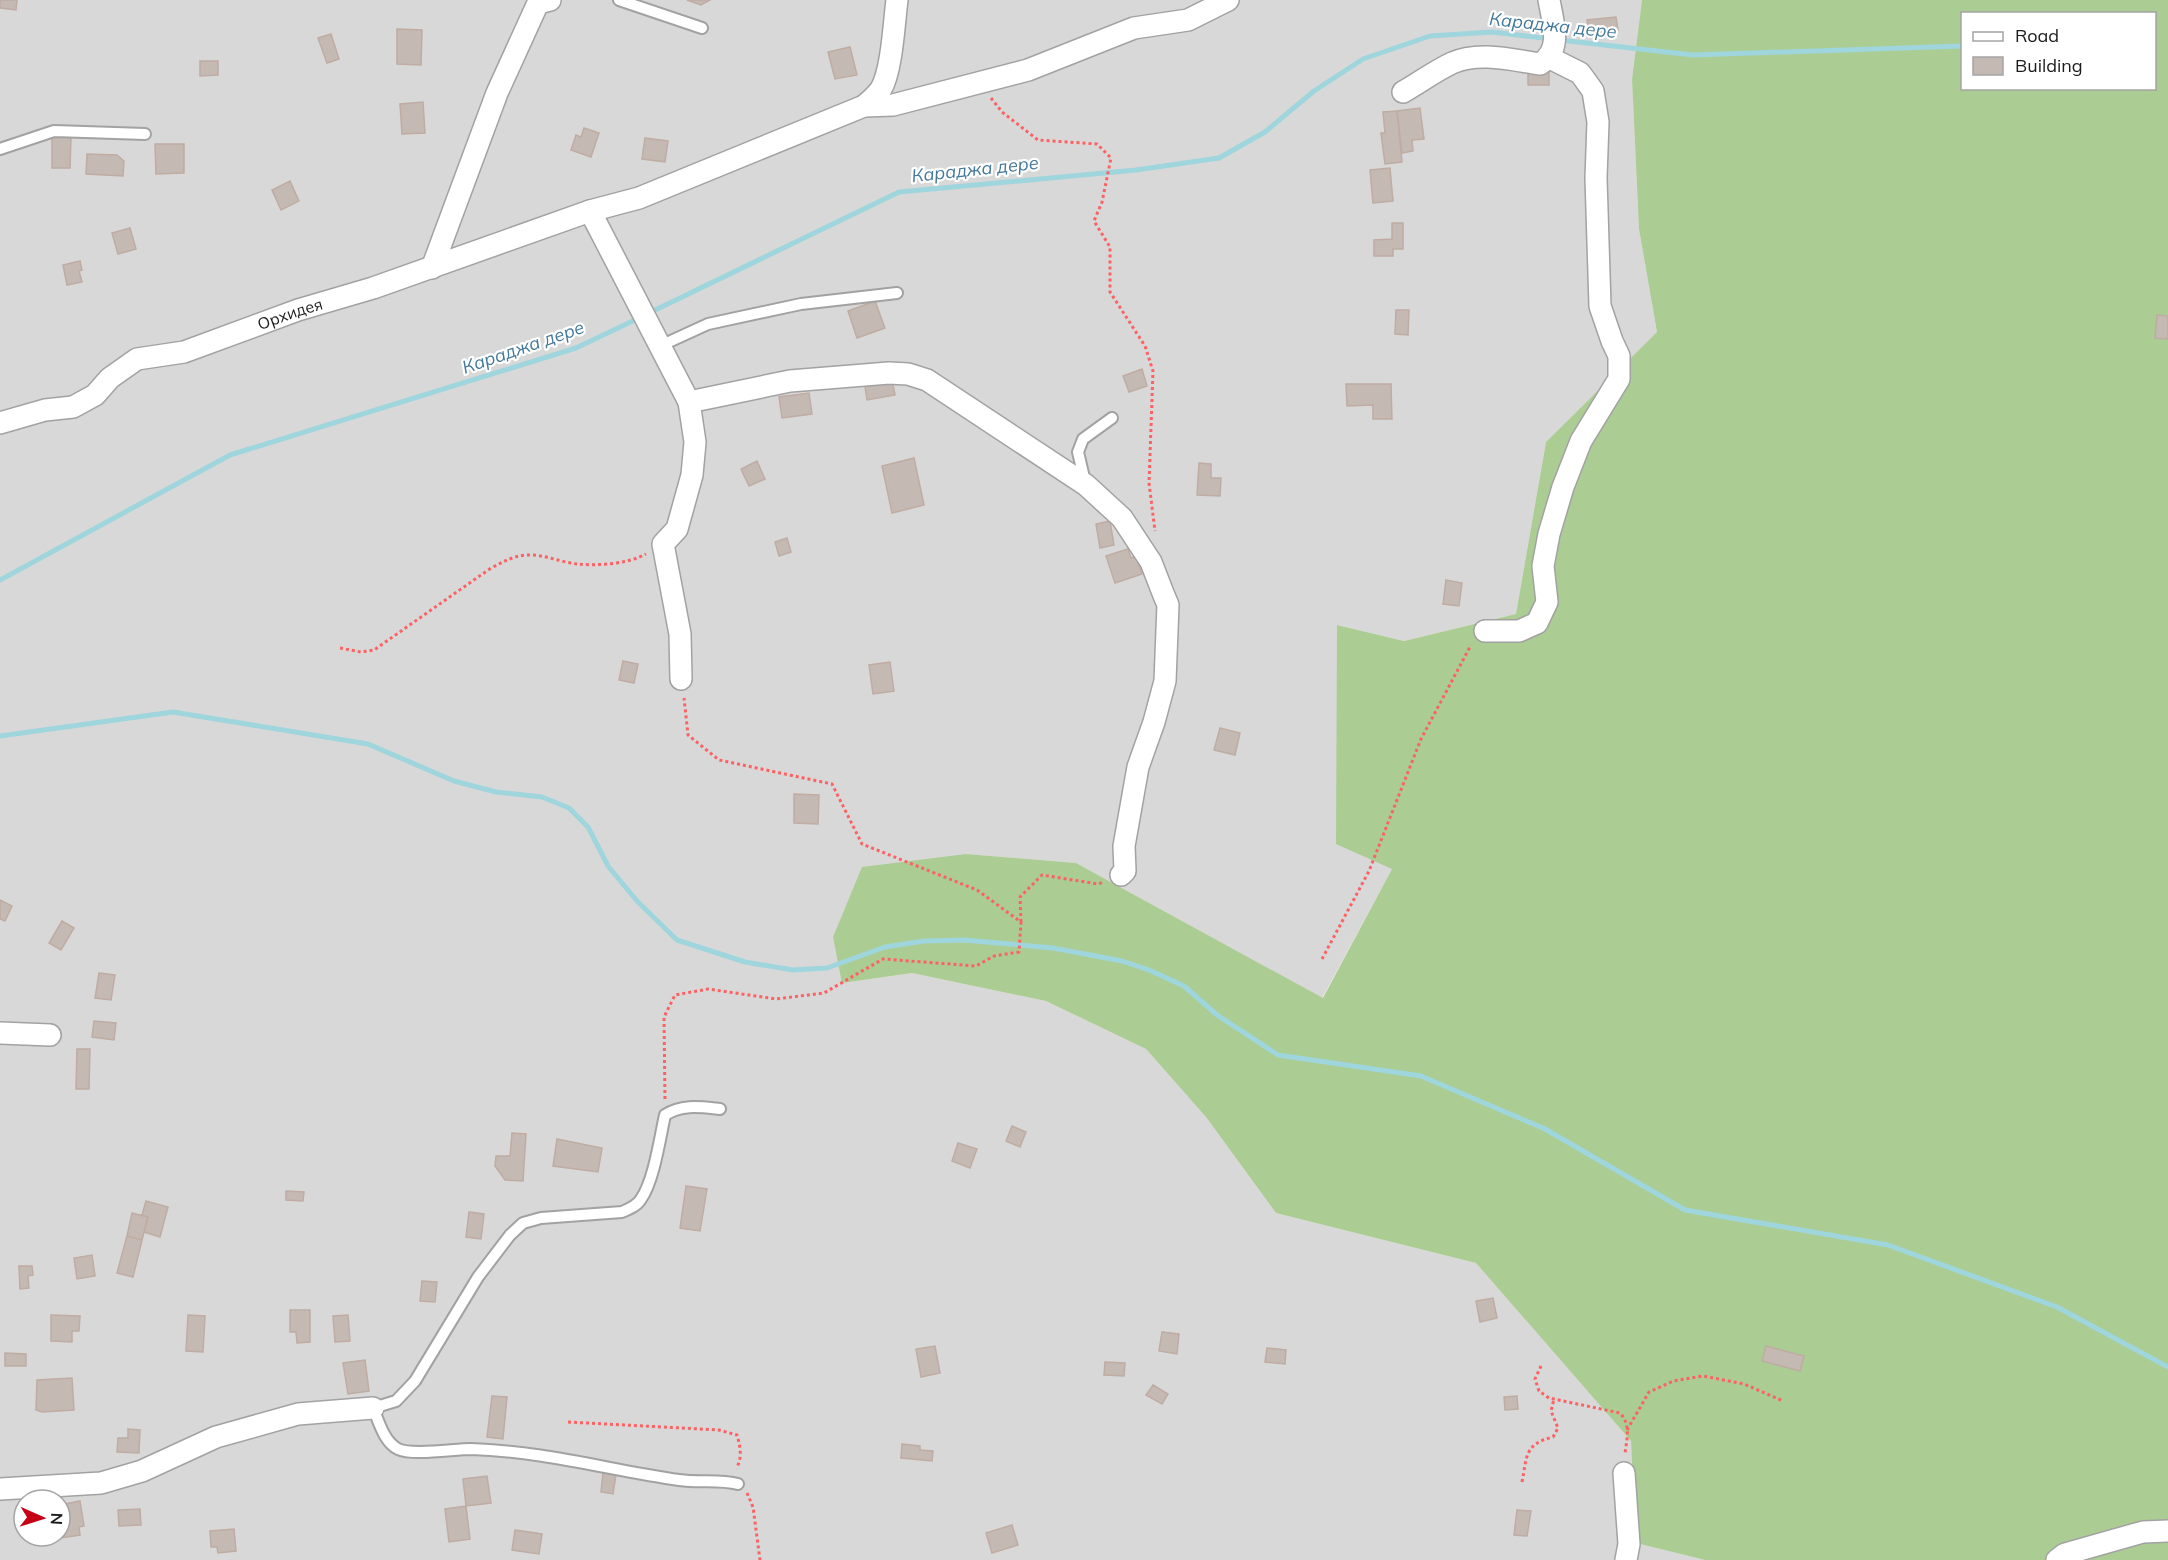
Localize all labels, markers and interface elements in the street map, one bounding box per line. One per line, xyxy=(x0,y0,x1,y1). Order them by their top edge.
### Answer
water label: Караджа дере xyxy=(1488,7,1618,43)
legend xyxy=(1961,12,2156,90)
text: Road xyxy=(2015,24,2059,47)
text: Building xyxy=(2015,54,2083,77)
water label: Караджа дере xyxy=(910,151,1040,187)
street label: Орхидея xyxy=(255,293,325,334)
water label: Караджа дере xyxy=(459,315,587,379)
north arrow xyxy=(12,1488,72,1548)
text: N xyxy=(47,1512,67,1525)

